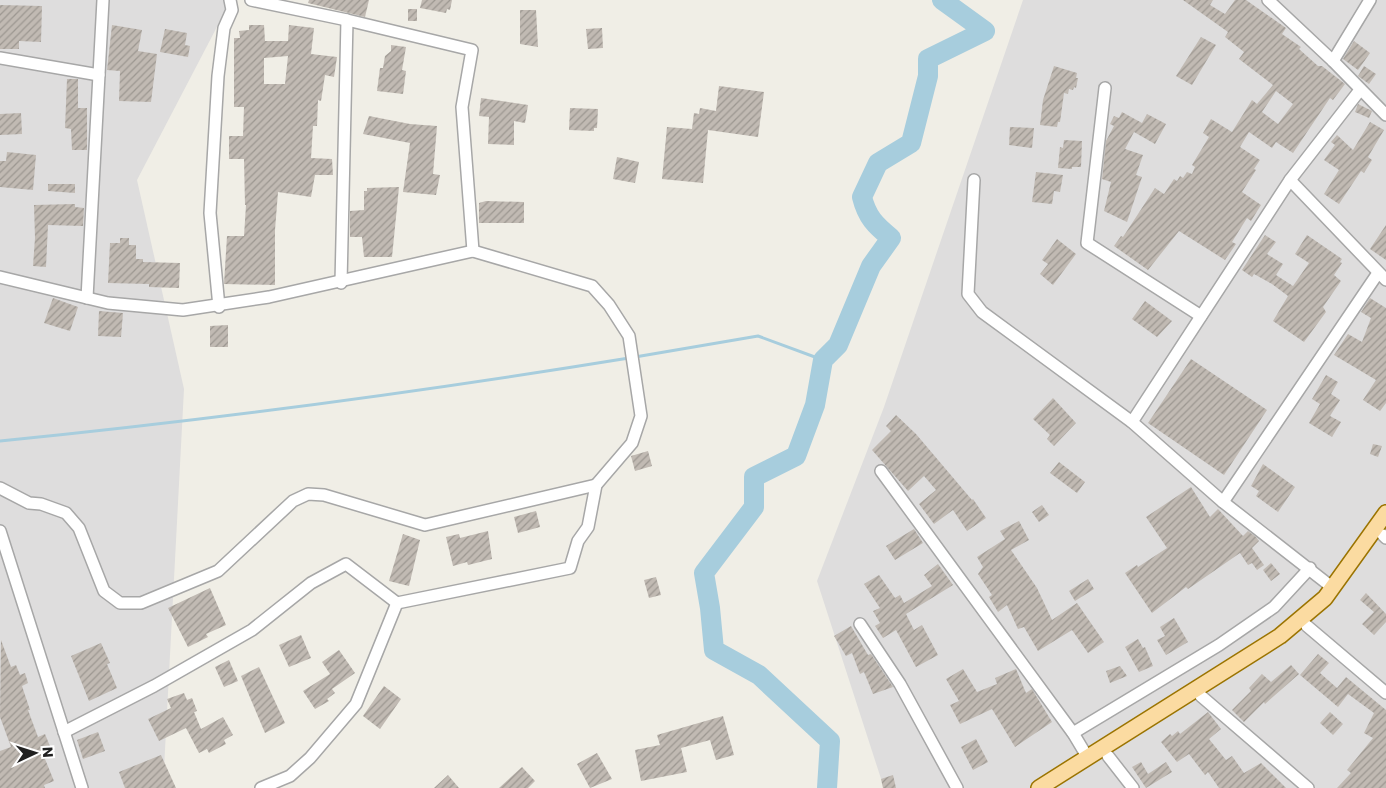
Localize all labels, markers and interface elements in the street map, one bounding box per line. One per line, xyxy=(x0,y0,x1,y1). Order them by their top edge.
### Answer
north arrow xyxy=(10,728,60,778)
text: N xyxy=(38,746,58,758)

